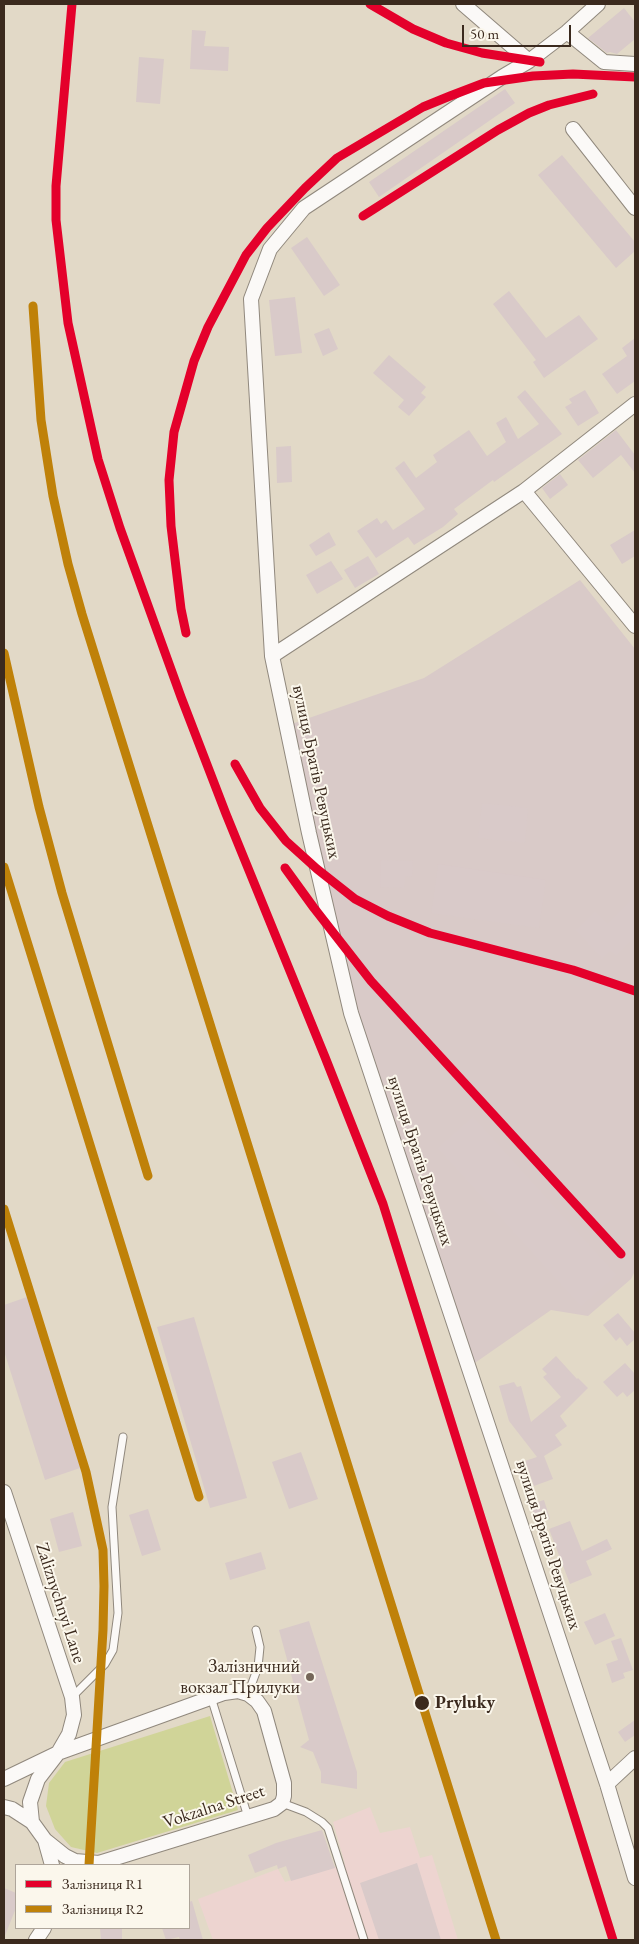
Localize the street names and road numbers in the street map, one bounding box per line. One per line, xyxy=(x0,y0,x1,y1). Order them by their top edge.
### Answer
street label: вулиця Братів Ревуцьких xyxy=(287,683,345,861)
street label: вулиця Братів Ревуцьких xyxy=(382,1073,458,1249)
street label: вулиця Братів Ревуцьких xyxy=(510,1457,586,1633)
street label: Zaliznychnyi Lane xyxy=(30,1540,90,1666)
street label: Vokzalna Street xyxy=(160,1780,268,1834)

